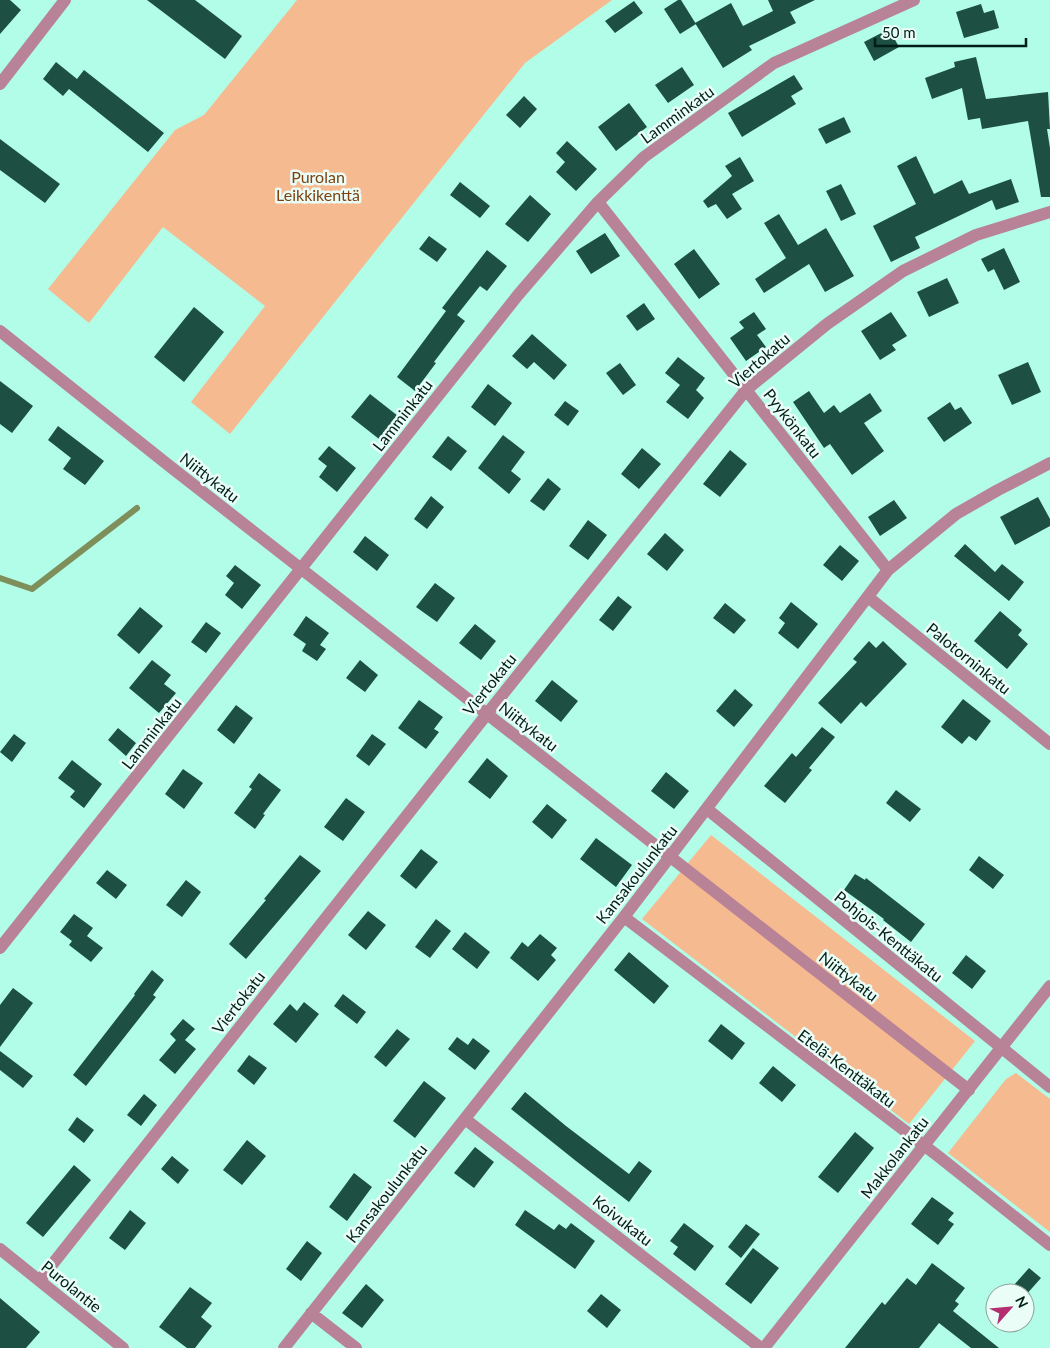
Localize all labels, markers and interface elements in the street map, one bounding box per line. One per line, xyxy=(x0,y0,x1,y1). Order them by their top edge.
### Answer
scale bar xyxy=(875,15,1026,47)
text: 50 m xyxy=(882,23,916,41)
street label: Lamminkatu xyxy=(637,81,717,147)
park label: Purolan Leikkikenttä xyxy=(276,167,360,204)
street label: Viertokatu xyxy=(725,328,793,392)
street label: Lamminkatu xyxy=(368,375,436,455)
street label: Pyykönkatu xyxy=(760,385,826,461)
street label: Niittykatu xyxy=(177,448,243,506)
street label: Palotorninkatu xyxy=(923,618,1015,698)
street label: Viertokatu xyxy=(458,649,520,719)
street label: Lamminkatu xyxy=(117,693,185,773)
street label: Niittykatu xyxy=(496,697,562,755)
street label: Kansakoulunkatu xyxy=(592,821,680,927)
street label: Pohjois-Kenttäkatu xyxy=(831,887,947,985)
street label: Niittykatu xyxy=(816,947,882,1005)
street label: Viertokatu xyxy=(208,967,268,1037)
street label: Etelä-Kenttäkatu xyxy=(794,1025,900,1111)
street label: Makkolankatu xyxy=(856,1112,932,1202)
street label: Kansakoulunkatu xyxy=(342,1140,430,1246)
street label: Koivukatu xyxy=(589,1191,657,1249)
street label: Purolantie xyxy=(38,1256,106,1316)
north arrow xyxy=(985,1283,1035,1333)
text: N xyxy=(1012,1293,1032,1311)

